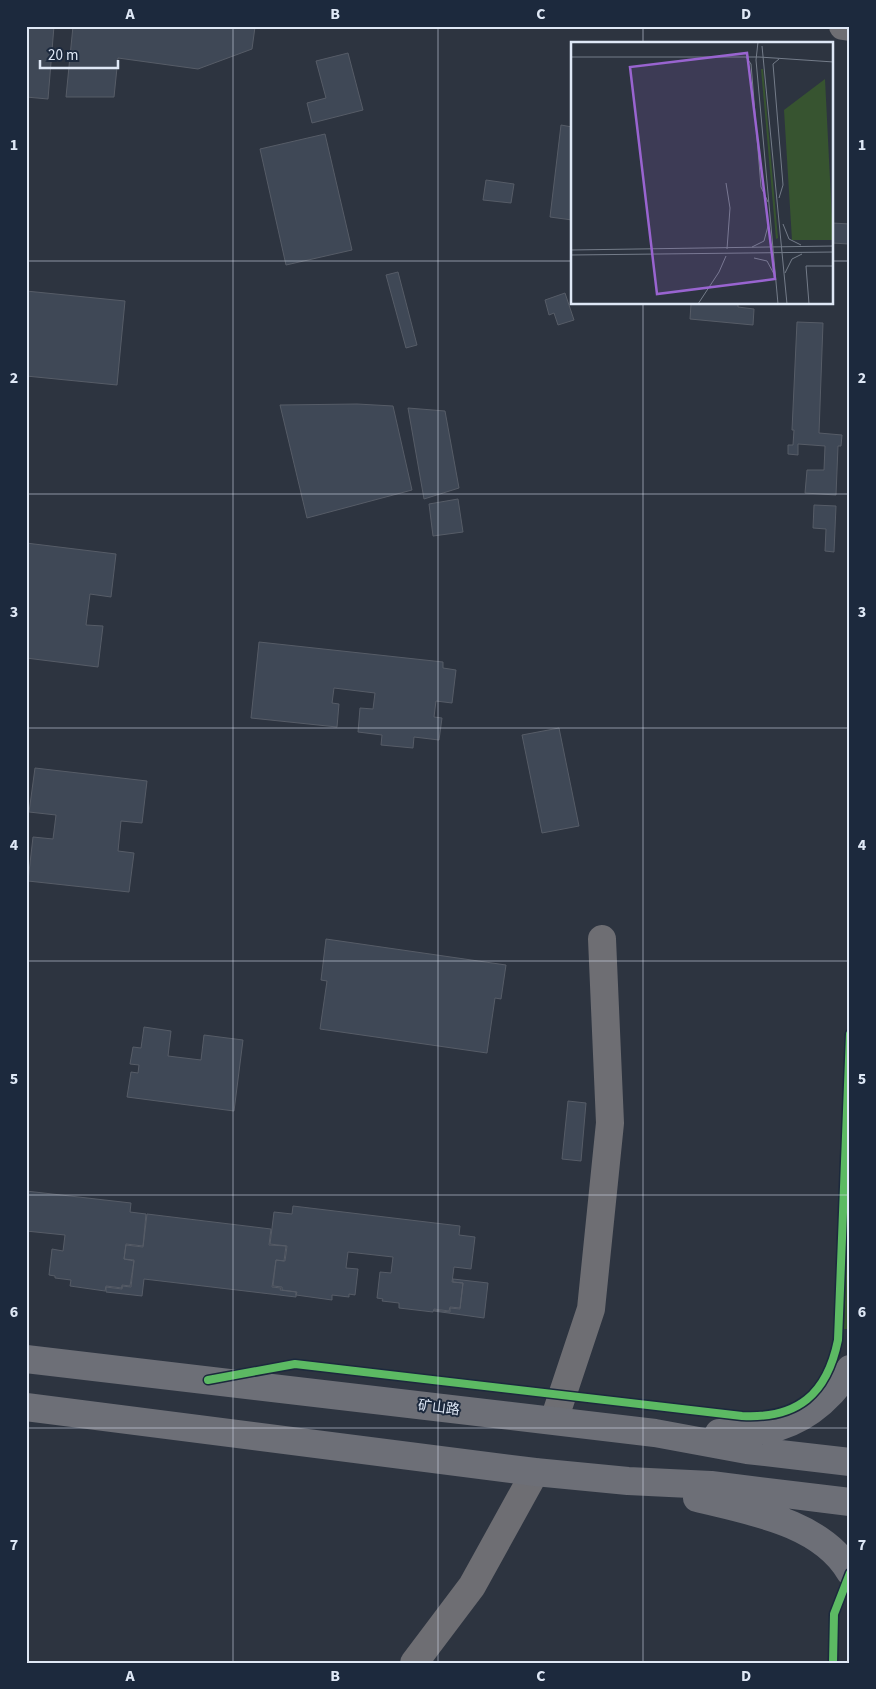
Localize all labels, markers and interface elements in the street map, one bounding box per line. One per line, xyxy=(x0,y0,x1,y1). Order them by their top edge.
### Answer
text: A xyxy=(124,3,135,25)
text: B xyxy=(330,3,340,25)
text: C xyxy=(536,3,546,25)
text: D xyxy=(741,3,751,25)
scale bar xyxy=(40,38,118,70)
inset map xyxy=(571,42,834,305)
text: 20 m xyxy=(48,45,78,66)
text: 1 xyxy=(10,134,18,156)
text: 1 xyxy=(858,134,866,156)
text: 2 xyxy=(10,367,18,389)
text: 2 xyxy=(858,367,866,389)
text: 3 xyxy=(10,601,18,623)
text: 3 xyxy=(858,601,866,623)
text: 4 xyxy=(10,834,19,856)
text: 4 xyxy=(858,834,867,856)
text: 5 xyxy=(10,1068,18,1090)
text: 5 xyxy=(858,1068,866,1090)
text: 6 xyxy=(10,1301,18,1323)
text: 6 xyxy=(858,1301,866,1323)
street label: 矿山路 xyxy=(417,1396,461,1420)
text: 7 xyxy=(10,1534,18,1556)
text: 7 xyxy=(858,1534,866,1556)
text: A xyxy=(124,1665,135,1687)
text: B xyxy=(330,1665,340,1687)
text: C xyxy=(536,1665,546,1687)
text: D xyxy=(741,1665,751,1687)

